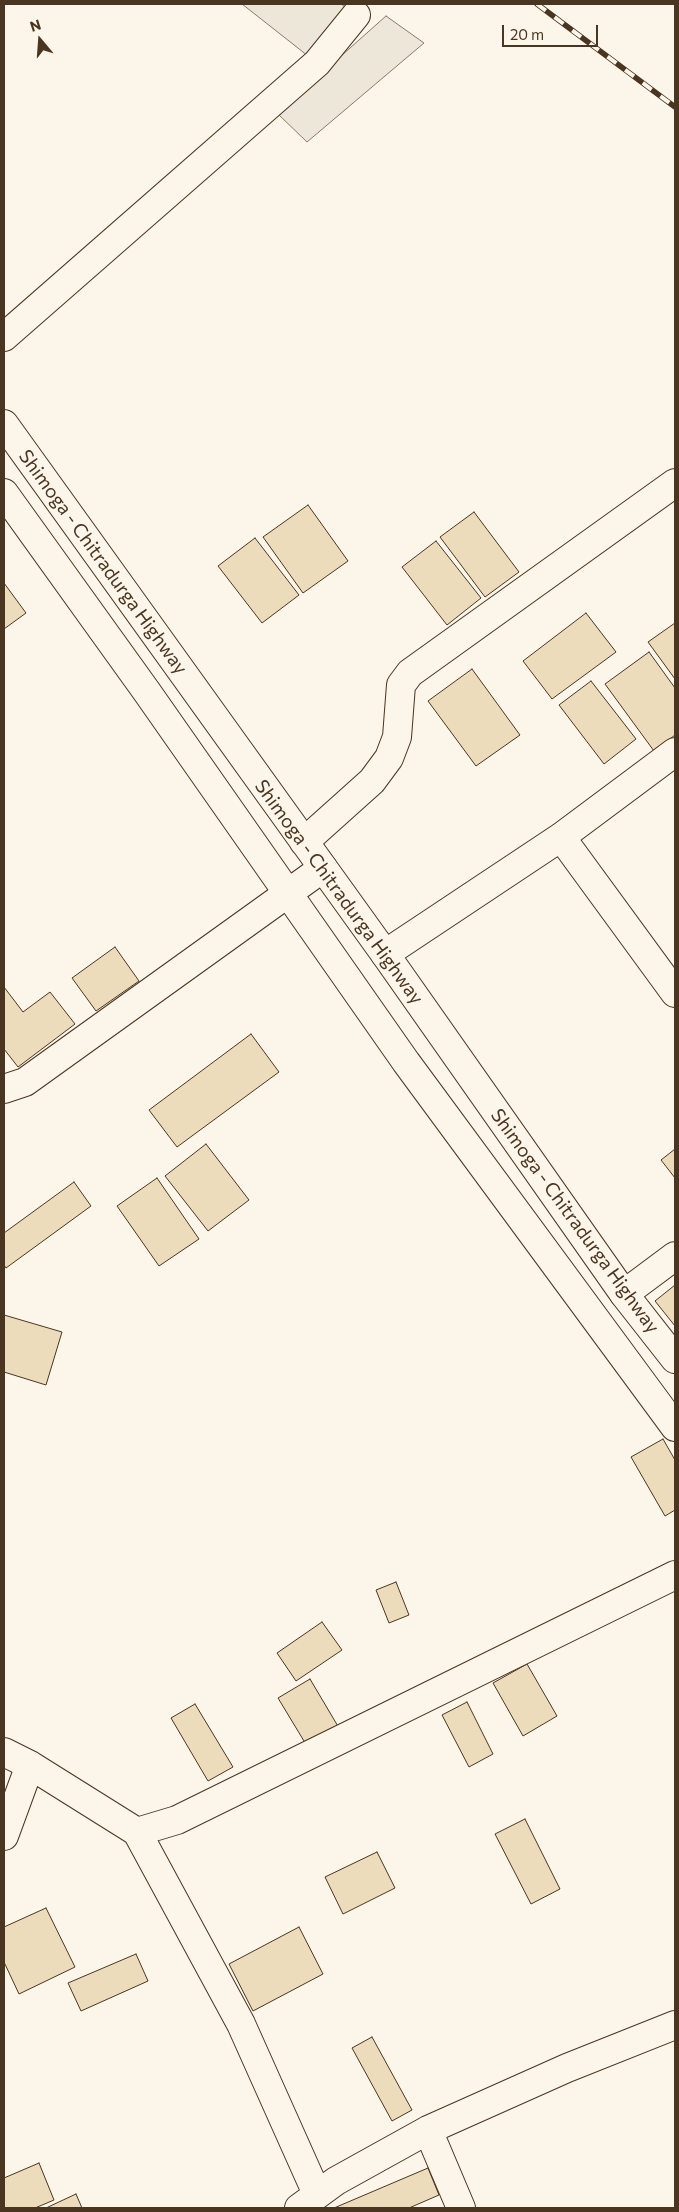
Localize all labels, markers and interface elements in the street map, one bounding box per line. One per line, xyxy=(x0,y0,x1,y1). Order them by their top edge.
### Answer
north arrow xyxy=(15,15,65,65)
scale bar xyxy=(504,15,600,47)
text: N xyxy=(28,16,43,35)
text: 20 m xyxy=(510,25,544,43)
street label: Shimoga - Chitradurga Highway xyxy=(14,445,192,679)
street label: Shimoga - Chitradurga Highway xyxy=(250,775,428,1009)
street label: Shimoga - Chitradurga Highway xyxy=(486,1104,664,1338)

